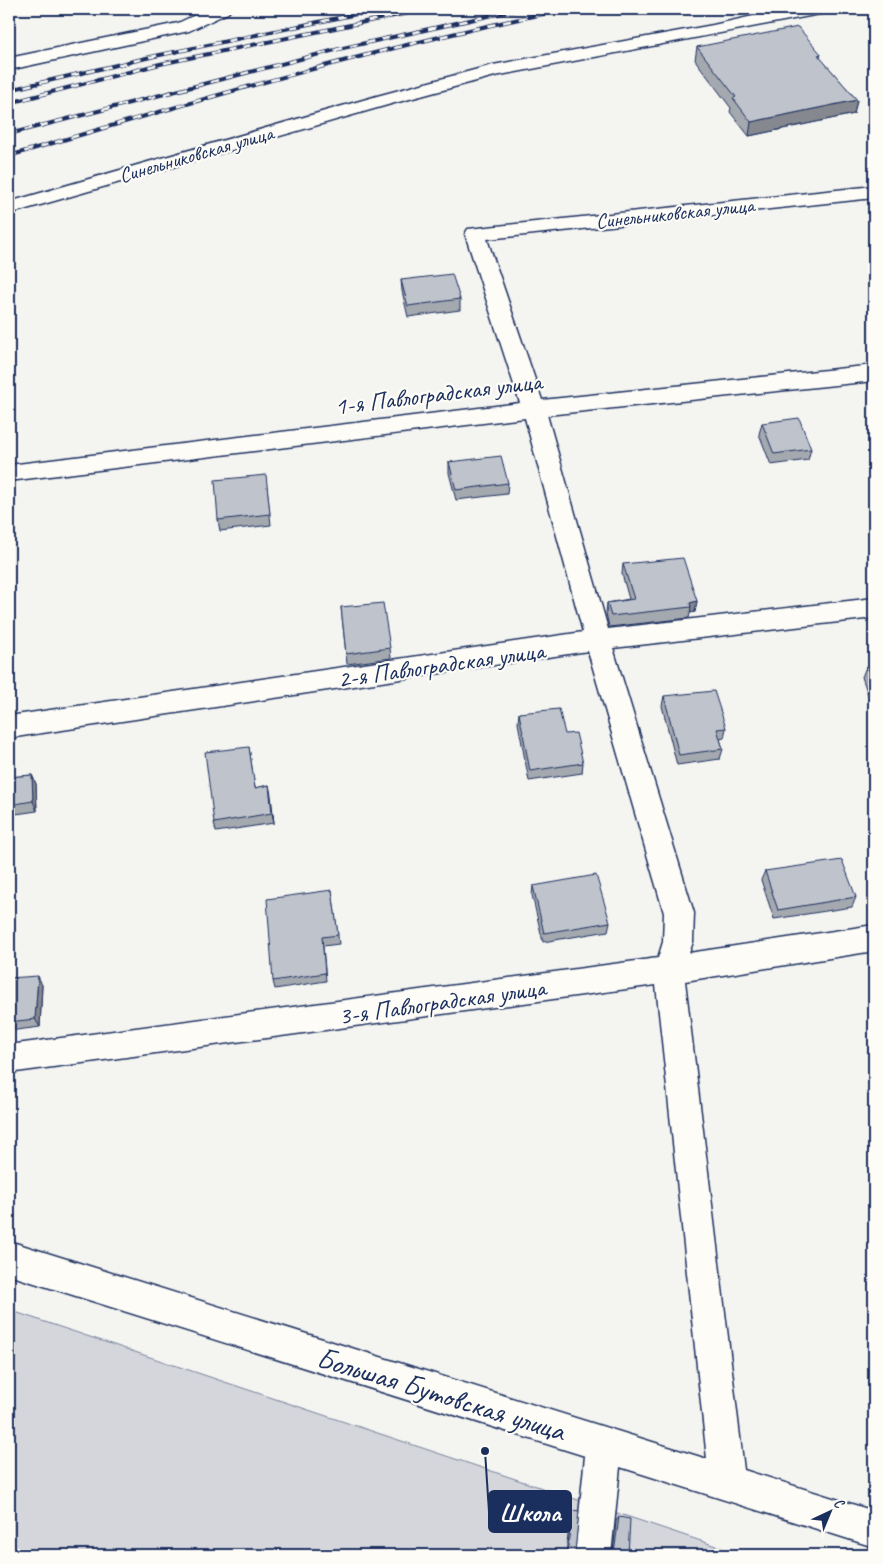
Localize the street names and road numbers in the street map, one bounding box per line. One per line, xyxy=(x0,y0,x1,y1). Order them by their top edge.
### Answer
street label: Синельниковская улица xyxy=(116,119,278,188)
street label: Синельниковская улица xyxy=(594,192,758,234)
street label: 1-я Павлоградская улица xyxy=(333,365,546,423)
street label: 2-я Павлоградская улица xyxy=(336,634,549,695)
street label: 3-я Павлоградская улица xyxy=(337,971,550,1032)
street label: Большая Бутовская улица xyxy=(312,1338,571,1450)

